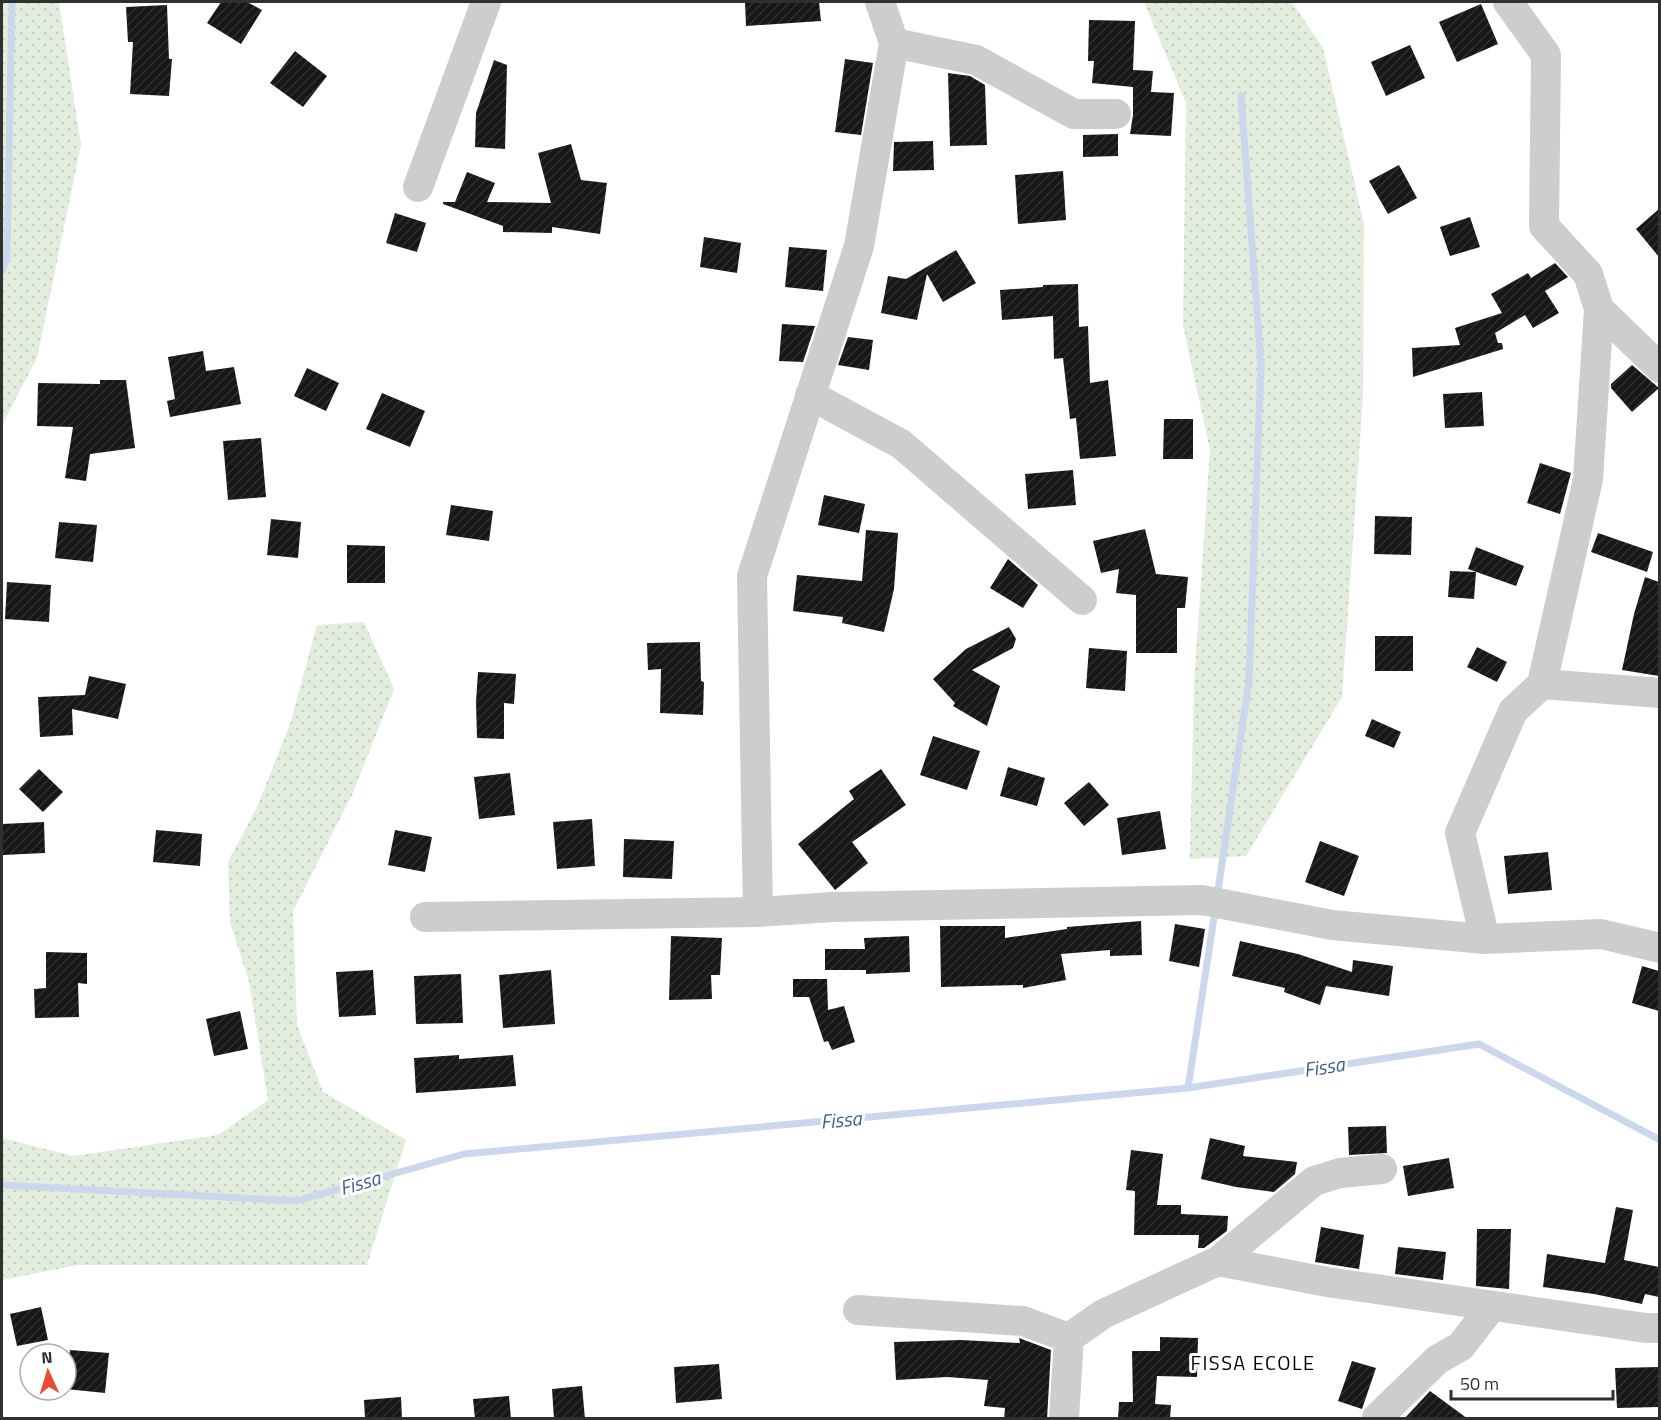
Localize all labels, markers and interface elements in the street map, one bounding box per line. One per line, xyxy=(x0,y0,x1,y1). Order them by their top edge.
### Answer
water label: Fissa xyxy=(1301,1048,1348,1085)
water label: Fissa xyxy=(819,1102,864,1137)
water label: Fissa xyxy=(336,1162,385,1203)
north arrow xyxy=(18,1342,78,1402)
text: N xyxy=(41,1345,53,1369)
district label: FISSA ECOLE xyxy=(1190,1347,1316,1378)
scale bar xyxy=(1451,1363,1613,1401)
text: 50 m xyxy=(1460,1370,1499,1397)

